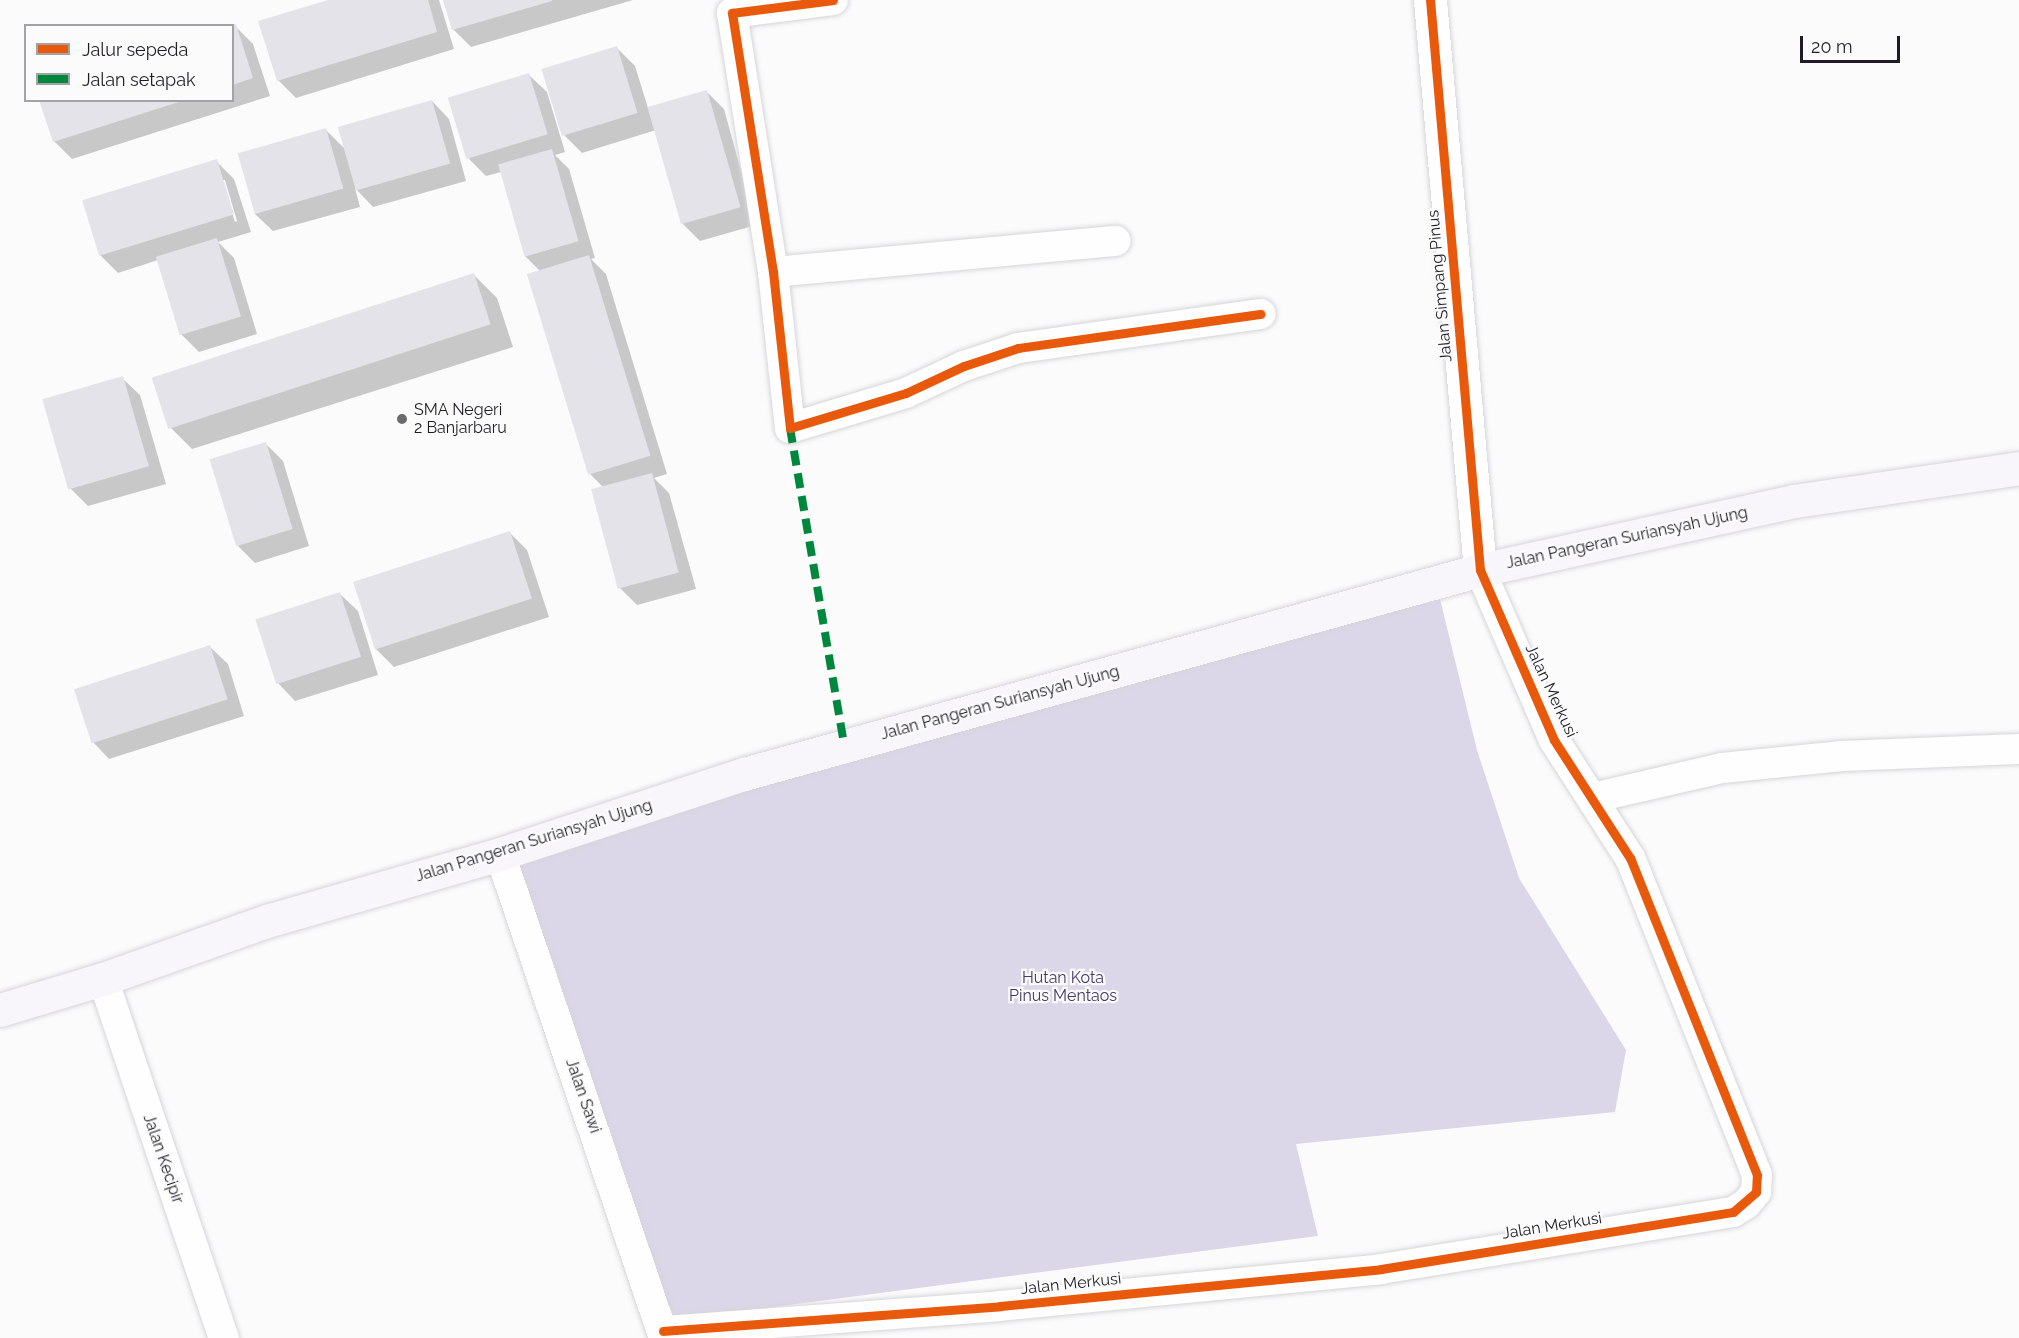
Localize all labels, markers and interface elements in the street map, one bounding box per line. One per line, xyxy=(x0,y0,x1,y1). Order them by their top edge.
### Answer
legend xyxy=(24,24,234,102)
scale bar xyxy=(1803,24,1904,62)
text: 20 m xyxy=(1811,36,1853,57)
text: Jalur sepeda xyxy=(82,39,188,60)
text: Jalan setapak xyxy=(82,69,196,90)
street label: Jalan Simpang Pinus xyxy=(1424,209,1456,363)
place label: SMA Negeri 2 Banjarbaru xyxy=(414,400,507,438)
marker: SMA Negeri 2 Banjarbaru xyxy=(395,412,409,426)
street label: Jalan Pangeran Suriansyah Ujung xyxy=(1504,503,1750,573)
street label: Jalan Merkusi xyxy=(1521,641,1581,741)
street label: Jalan Pangeran Suriansyah Ujung xyxy=(878,662,1122,744)
street label: Jalan Pangeran Suriansyah Ujung xyxy=(413,796,655,886)
park label: Hutan Kota Pinus Mentaos xyxy=(1009,968,1117,1006)
street label: Jalan Sawi xyxy=(561,1056,605,1136)
street label: Jalan Kecipir xyxy=(139,1112,187,1206)
street label: Jalan Merkusi xyxy=(1501,1209,1603,1243)
street label: Jalan Merkusi xyxy=(1020,1269,1122,1299)

